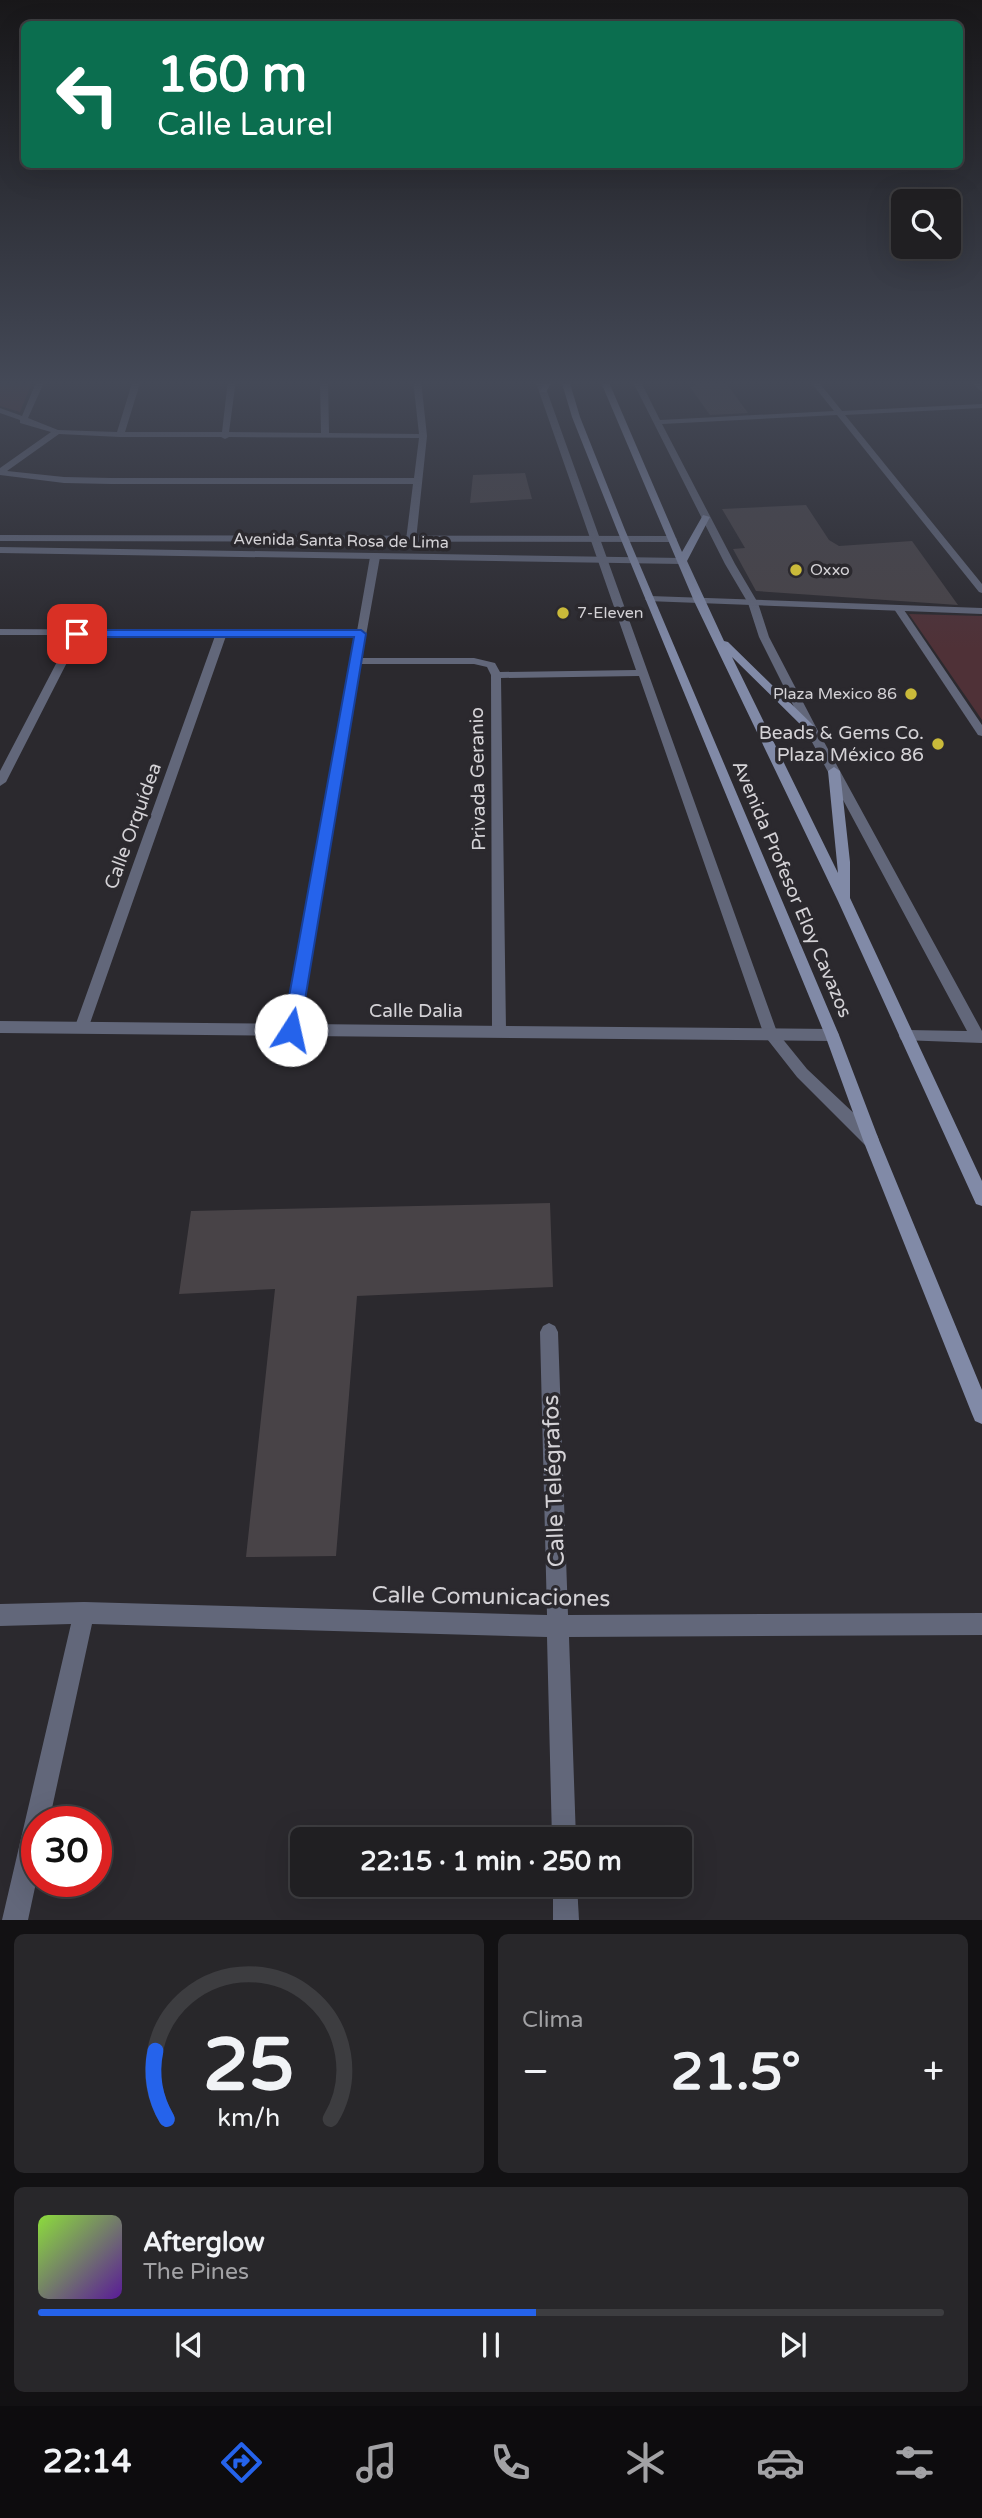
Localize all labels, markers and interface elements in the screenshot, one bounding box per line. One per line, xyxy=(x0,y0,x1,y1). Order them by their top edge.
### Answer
text: 160 m xyxy=(157,46,307,105)
icon: left xyxy=(42,49,133,140)
text: Calle Laurel xyxy=(157,106,333,144)
map controls xyxy=(891,189,961,259)
button: search xyxy=(891,189,961,259)
street label: Avenida Santa Rosa de Lima xyxy=(233,529,449,553)
place label: Oxxo xyxy=(810,560,850,580)
marker: Oxxo xyxy=(788,562,804,578)
place label: 7-Eleven xyxy=(577,603,644,623)
pin xyxy=(47,604,107,664)
marker: 7-Eleven xyxy=(555,605,571,621)
icon: arrive xyxy=(58,615,96,653)
place label: Plaza Mexico 86 xyxy=(773,684,897,704)
marker: Plaza Mexico 86 xyxy=(903,686,919,702)
street label: Privada Geranio xyxy=(466,707,490,851)
place label: Beads & Gems Co. Plaza México 86 xyxy=(759,722,924,766)
marker: Beads & Gems Co. Plaza México 86 xyxy=(930,736,946,752)
street label: Avenida Profesor Eloy Cavazos xyxy=(728,757,856,1021)
street label: Calle Orquídea xyxy=(100,760,166,892)
position arrow xyxy=(254,993,328,1067)
street label: Calle Dalia xyxy=(369,1000,463,1022)
street label: Calle Telégrafos xyxy=(537,1394,571,1568)
street label: Calle Comunicaciones xyxy=(371,1581,611,1613)
speed limit sign: 30 xyxy=(21,1806,112,1897)
text: 22:15 · 1 min · 250 m xyxy=(360,1846,622,1877)
text: Clima xyxy=(522,2006,583,2034)
text: 25 xyxy=(203,2023,295,2111)
text: 21.5° xyxy=(671,2041,801,2104)
text: − xyxy=(522,2049,549,2095)
text: + xyxy=(923,2049,944,2095)
text: km/h xyxy=(218,2103,280,2133)
text: Afterglow xyxy=(143,2227,265,2258)
text: The Pines xyxy=(143,2258,249,2286)
icon: previous xyxy=(170,2326,208,2364)
icon: pause xyxy=(472,2326,510,2364)
icon: next xyxy=(774,2326,812,2364)
icon: directions xyxy=(217,2438,266,2487)
icon: music xyxy=(352,2438,401,2487)
icon: phone xyxy=(486,2438,535,2487)
icon: climate xyxy=(621,2438,670,2487)
icon: car xyxy=(756,2438,805,2487)
icon: filters xyxy=(890,2438,939,2487)
text: 22:14 xyxy=(43,2443,132,2481)

